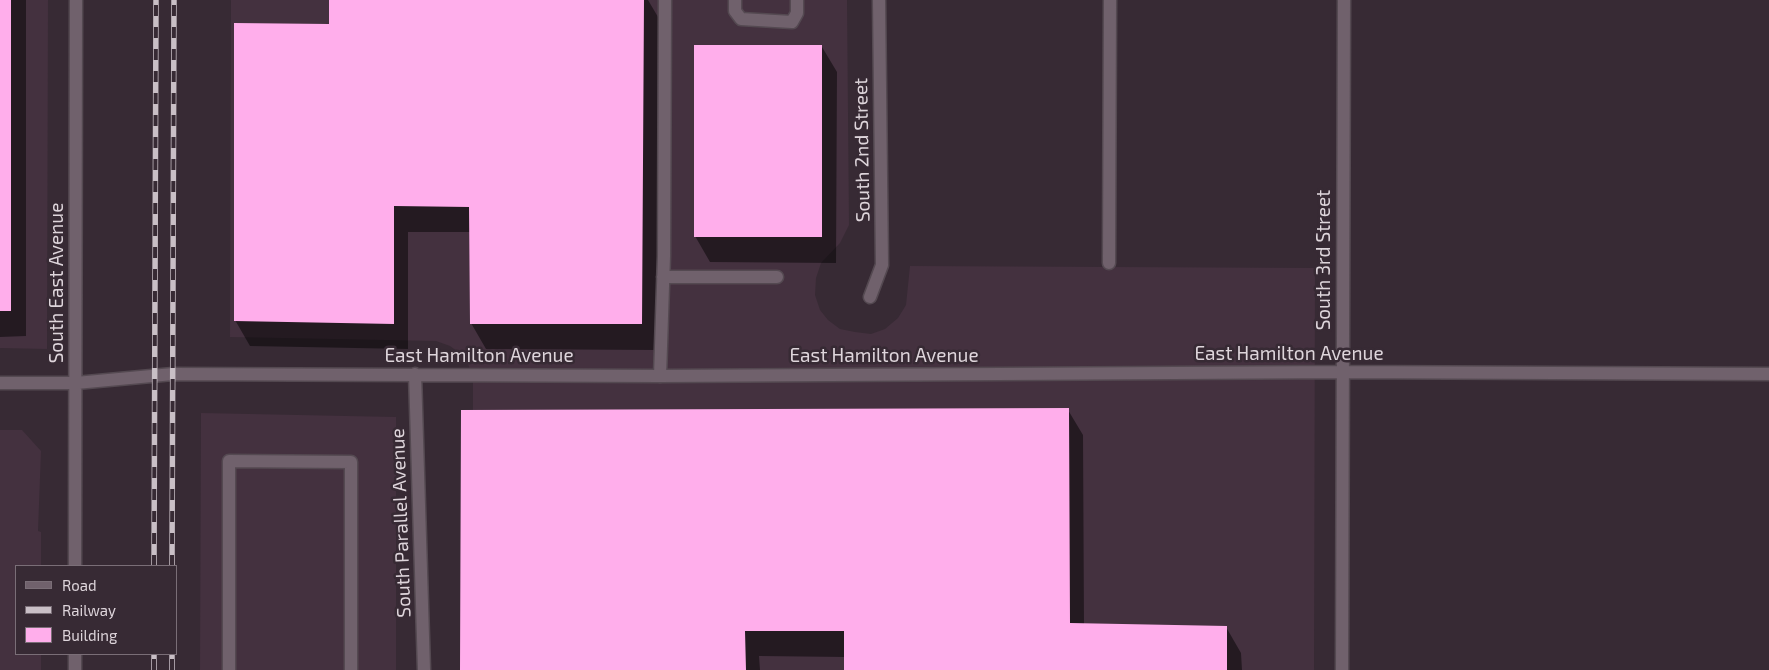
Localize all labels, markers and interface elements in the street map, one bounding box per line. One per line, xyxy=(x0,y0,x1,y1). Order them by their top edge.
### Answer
street label: South 2nd Street xyxy=(849,78,875,222)
street label: South 3rd Street xyxy=(1313,190,1335,330)
street label: South East Avenue xyxy=(46,203,68,363)
street label: East Hamilton Avenue xyxy=(1194,343,1384,365)
street label: East Hamilton Avenue xyxy=(384,345,574,367)
street label: East Hamilton Avenue xyxy=(789,345,979,367)
street label: South Parallel Avenue xyxy=(386,428,416,618)
legend xyxy=(15,565,178,655)
text: Road xyxy=(62,576,97,594)
text: Railway xyxy=(62,601,116,619)
text: Building xyxy=(62,626,117,644)

